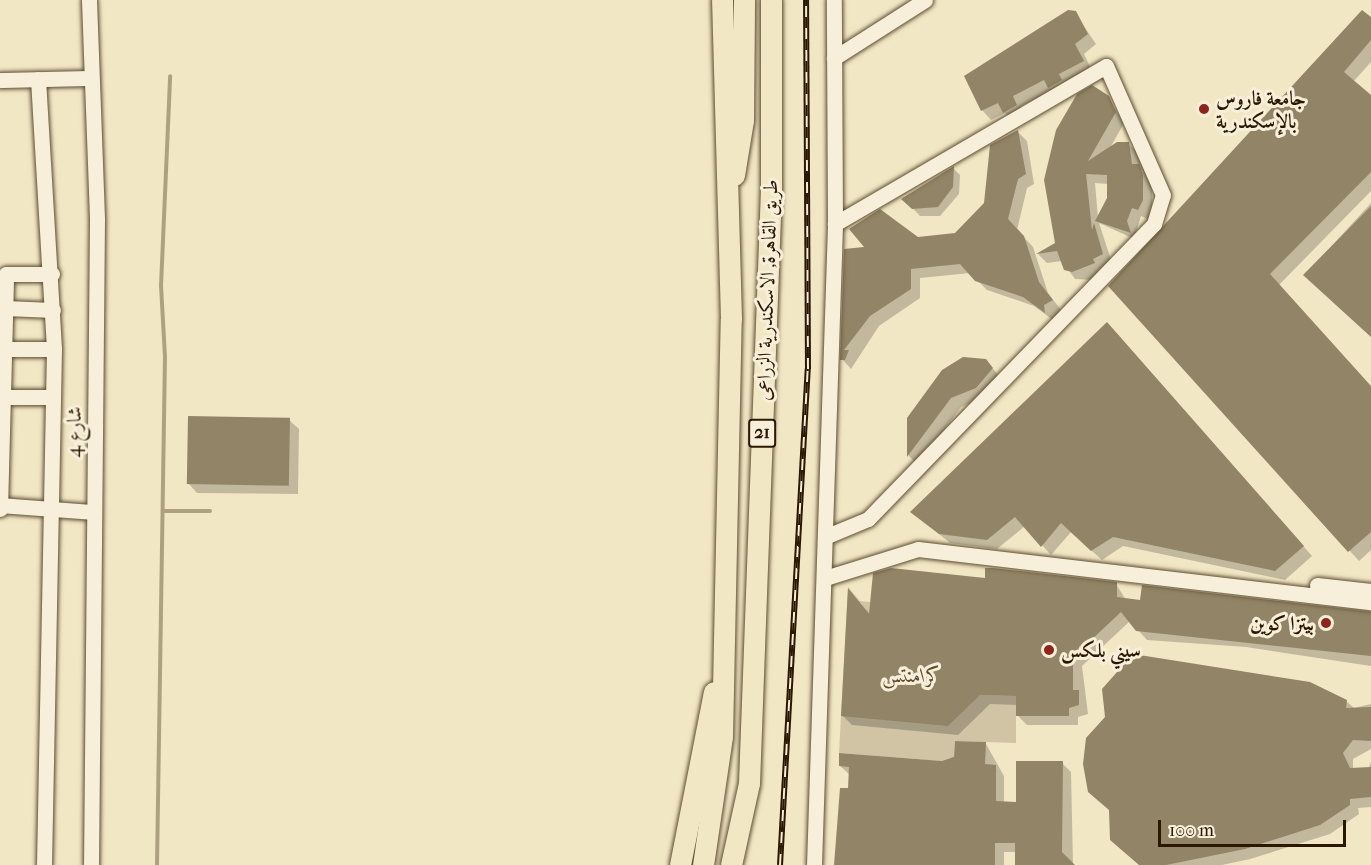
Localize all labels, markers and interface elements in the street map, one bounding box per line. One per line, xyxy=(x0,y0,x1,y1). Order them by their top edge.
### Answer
place label: جامعة فاروس بالإسكندرية xyxy=(1216,86,1306,133)
marker: جامعة فاروس بالإسكندرية xyxy=(1197,102,1211,116)
street label: طريق القاهرة, الاسكندرية الزراعى xyxy=(751,179,783,401)
street label: شارع 4 xyxy=(62,406,86,458)
road number: 21 xyxy=(747,418,777,448)
place label: بيتزا كوين xyxy=(1250,611,1314,635)
marker: بيتزا كوين xyxy=(1319,616,1333,630)
place label: سيني بلكس xyxy=(1061,638,1141,662)
marker: سيني بلكس xyxy=(1042,643,1056,657)
park label: كرامنتس xyxy=(882,663,942,687)
scale bar xyxy=(1161,808,1348,846)
text: 100 m xyxy=(1169,820,1214,841)

